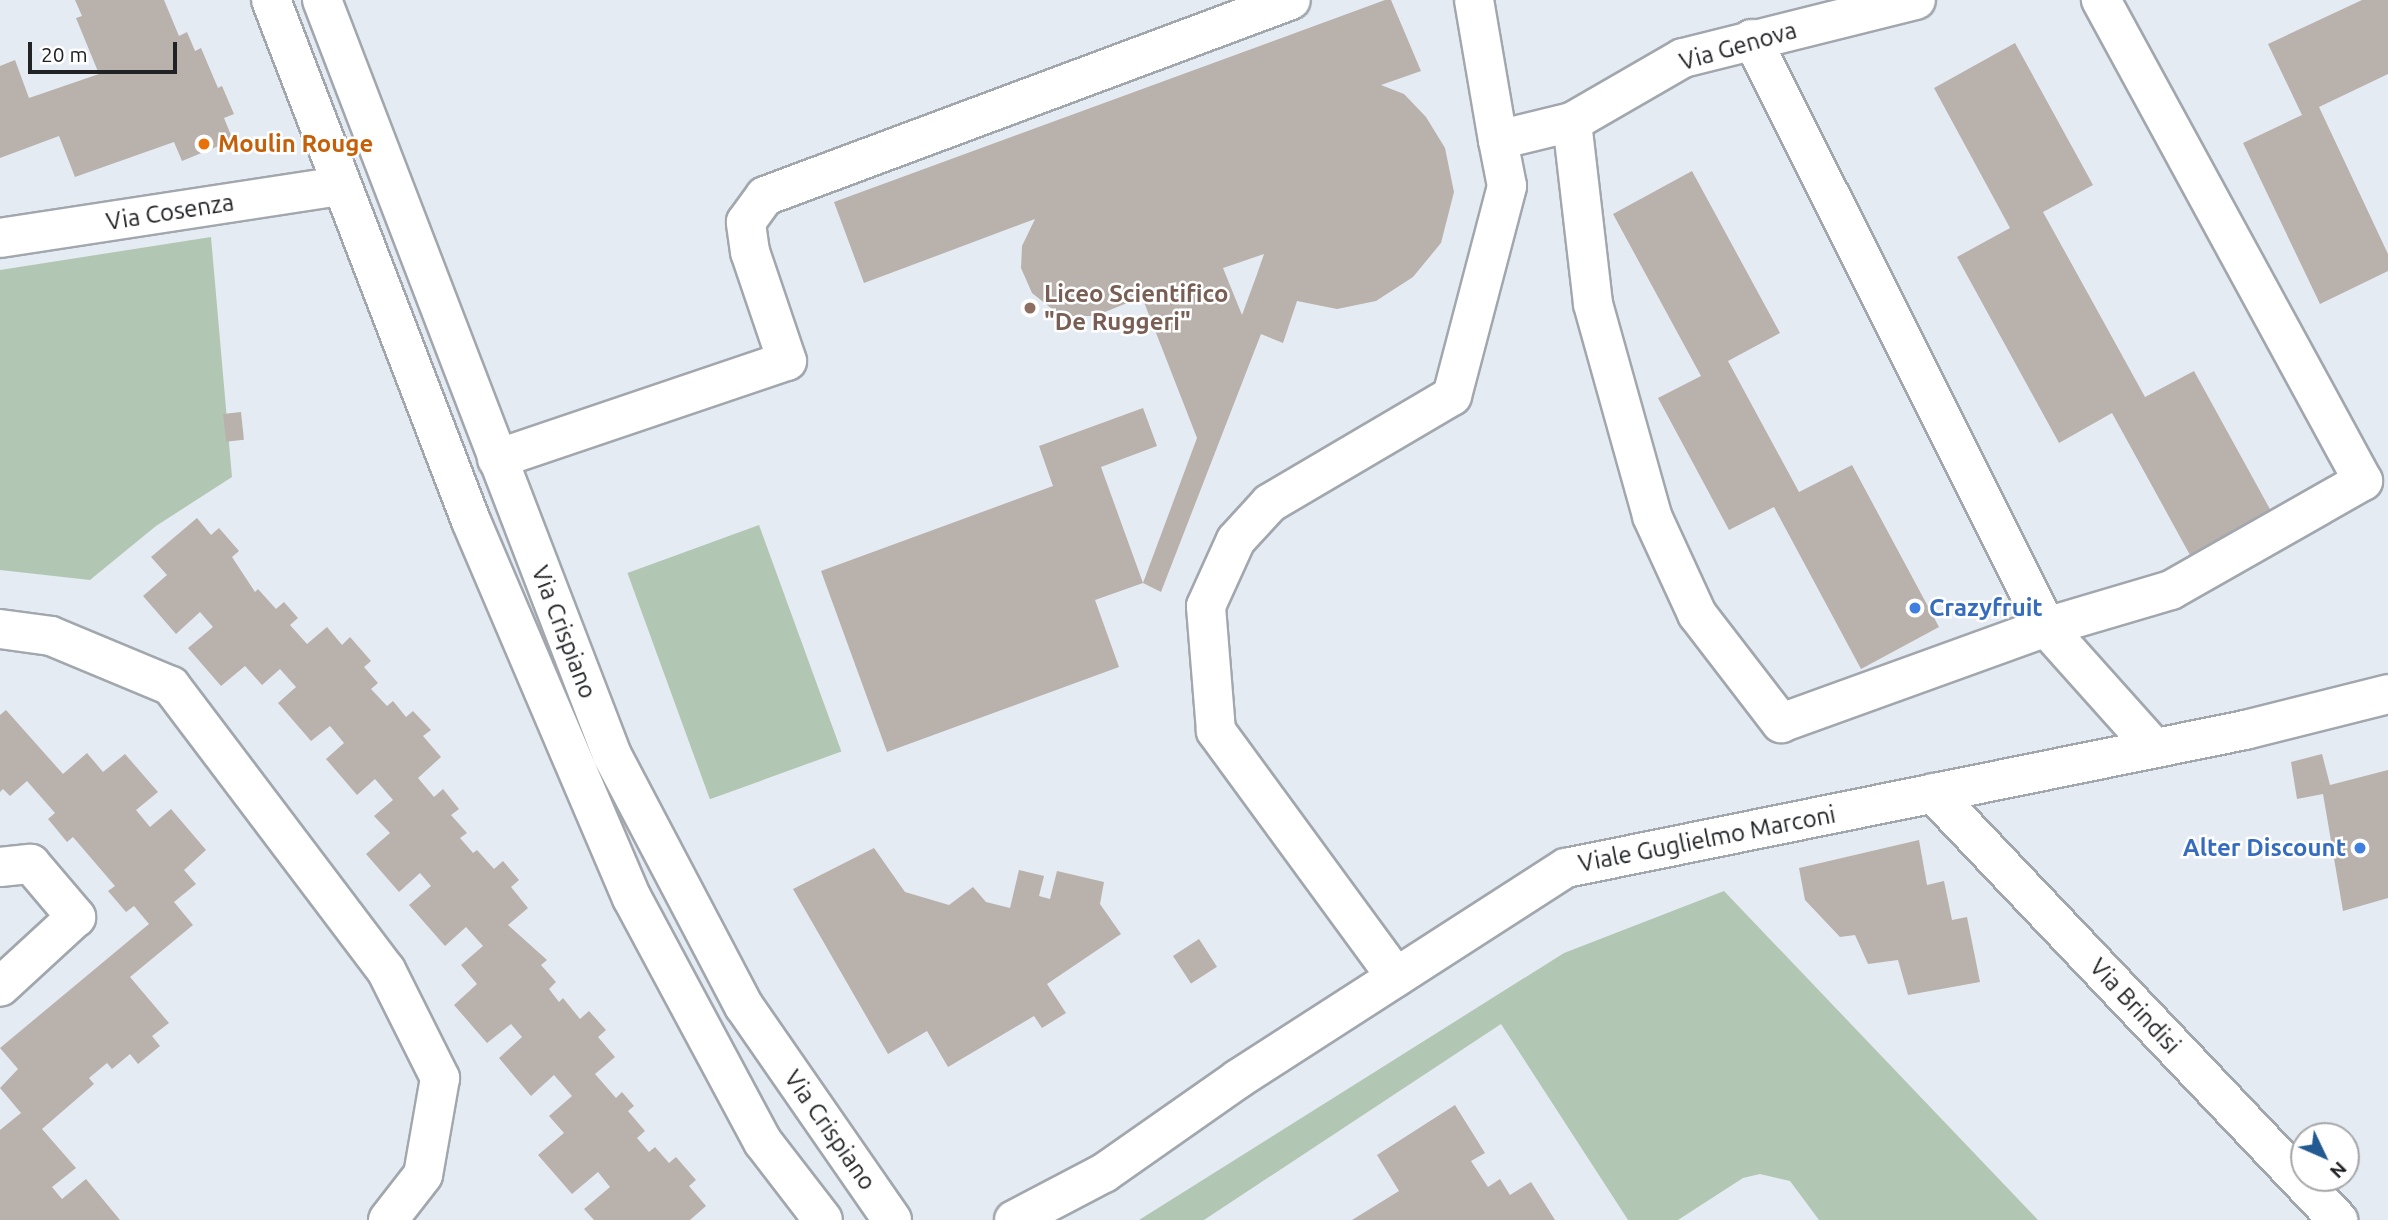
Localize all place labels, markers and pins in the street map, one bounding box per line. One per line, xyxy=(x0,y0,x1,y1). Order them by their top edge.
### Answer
place label: Moulin Rouge xyxy=(218,130,373,158)
marker: Moulin Rouge xyxy=(196,136,212,152)
place label: Liceo Scientifico "De Ruggeri" xyxy=(1044,280,1228,336)
marker: Liceo Scientifico "De Ruggeri" xyxy=(1022,300,1038,316)
place label: Crazyfruit xyxy=(1929,594,2043,622)
marker: Crazyfruit xyxy=(1907,600,1923,616)
place label: Alter Discount xyxy=(2183,834,2346,862)
marker: Alter Discount xyxy=(2352,840,2368,856)

